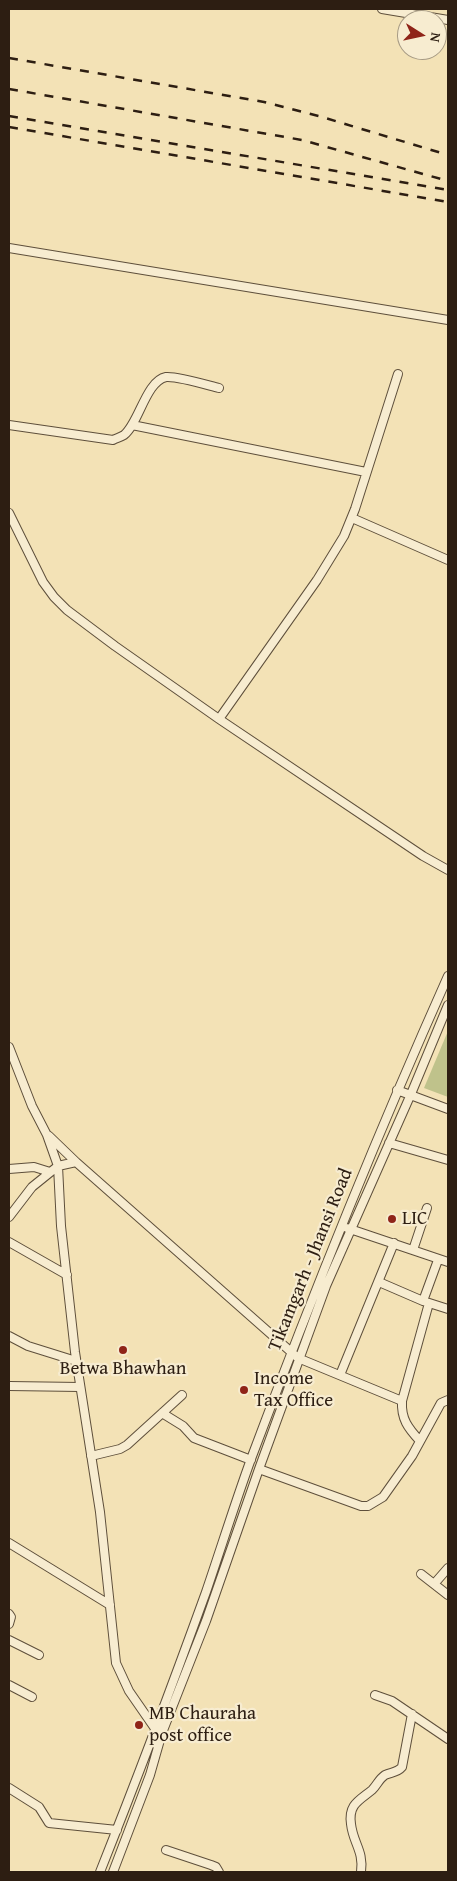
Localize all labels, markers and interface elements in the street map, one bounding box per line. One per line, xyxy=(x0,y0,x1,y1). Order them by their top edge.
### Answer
north arrow xyxy=(397,10,447,60)
text: N xyxy=(425,31,446,44)
street label: Tikamgarh - Jhansi Road xyxy=(264,1165,358,1355)
place label: LIC xyxy=(402,1208,427,1230)
marker: LIC xyxy=(386,1213,398,1225)
marker: Betwa Bhawhan xyxy=(117,1344,129,1356)
place label: Betwa Bhawhan xyxy=(60,1358,186,1380)
place label: Income Tax Office xyxy=(254,1368,333,1412)
marker: Income Tax Office xyxy=(238,1384,250,1396)
place label: MB Chauraha post office xyxy=(149,1703,256,1747)
marker: MB Chauraha post office xyxy=(133,1719,145,1731)

